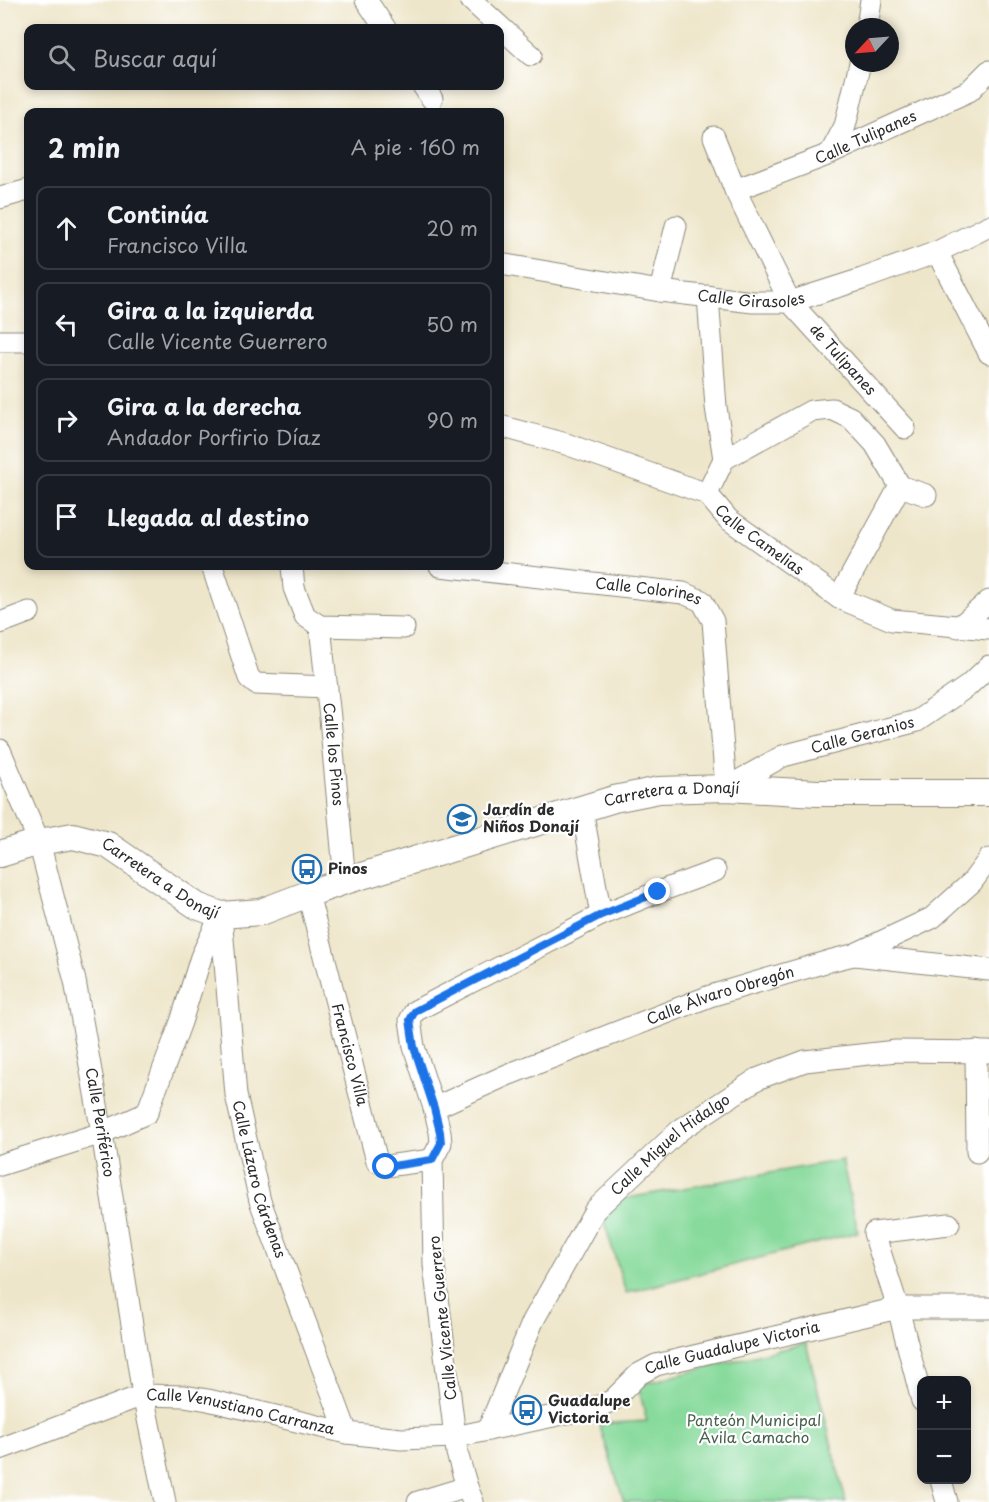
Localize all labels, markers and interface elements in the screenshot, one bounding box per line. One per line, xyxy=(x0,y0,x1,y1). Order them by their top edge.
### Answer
north arrow xyxy=(845,18,899,72)
search box xyxy=(24,24,504,90)
icon: search xyxy=(45,41,78,74)
text: Buscar aquí xyxy=(93,41,217,74)
street label: Calle Tulipanes xyxy=(811,103,920,169)
text: 2 min xyxy=(48,128,121,167)
text: A pie · 160 m xyxy=(351,132,480,162)
text: Continúa xyxy=(107,197,209,230)
icon: ahead xyxy=(50,212,83,245)
text: 20 m xyxy=(426,213,478,243)
text: Francisco Villa xyxy=(107,230,247,260)
street label: Calle Girasoles xyxy=(696,283,807,312)
text: Gira a la izquierda xyxy=(107,293,314,326)
icon: left xyxy=(50,308,83,341)
text: 50 m xyxy=(426,309,478,339)
street label: de Tulipanes xyxy=(805,318,883,400)
text: Calle Vicente Guerrero xyxy=(107,326,328,356)
text: Gira a la derecha xyxy=(107,389,301,422)
icon: right xyxy=(50,404,83,437)
text: 90 m xyxy=(427,405,478,435)
text: Andador Porfirio Díaz xyxy=(107,422,321,452)
street label: Calle Camelias xyxy=(710,498,809,580)
icon: arrive xyxy=(50,500,83,533)
text: Llegada al destino xyxy=(107,500,309,533)
street label: Calle Colorines xyxy=(594,570,706,610)
street label: Calle los Pinos xyxy=(318,701,351,807)
street label: Calle Geranios xyxy=(808,709,916,758)
street label: Carretera a Donají xyxy=(600,775,741,812)
place label: Jardín de Niños Donají xyxy=(483,797,580,837)
school or university icon: Jardín de Niños Donají xyxy=(446,803,478,835)
street label: Carretera a Donají xyxy=(100,831,224,924)
bus stop icon: Pinos xyxy=(291,853,323,885)
place label: Pinos xyxy=(328,856,367,879)
route end xyxy=(644,878,670,904)
street label: Calle Álvaro Obregón xyxy=(643,959,797,1030)
street label: Francisco Villa xyxy=(327,1001,375,1109)
street label: Calle Periférico xyxy=(81,1066,122,1178)
street label: Calle Miguel Hidalgo xyxy=(604,1087,734,1200)
street label: Calle Lázaro Cárdenas xyxy=(228,1098,293,1261)
route start xyxy=(372,1153,398,1179)
street label: Calle Vicente Guerrero xyxy=(421,1235,462,1402)
street label: Calle Guadalupe Victoria xyxy=(640,1314,822,1379)
map controls xyxy=(917,1376,971,1484)
button: + xyxy=(917,1376,971,1430)
street label: Calle Venustiano Carranza xyxy=(146,1382,338,1440)
place label: Guadalupe Victoria xyxy=(548,1388,631,1428)
bus stop icon: Guadalupe Victoria xyxy=(511,1394,543,1426)
park label: Panteón Municipal Ávila Camacho xyxy=(687,1408,821,1448)
button: − xyxy=(917,1430,971,1484)

